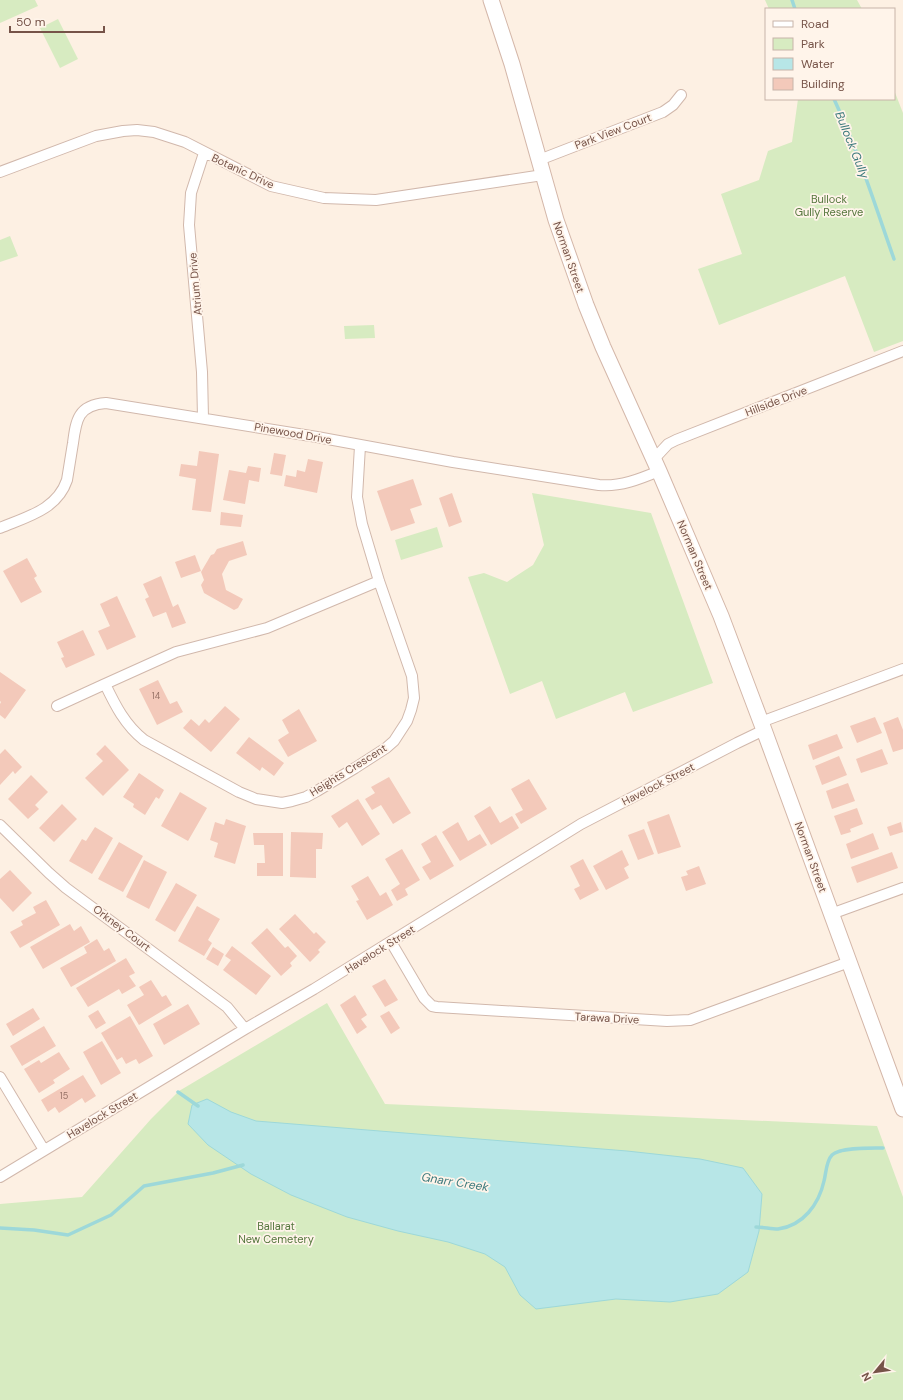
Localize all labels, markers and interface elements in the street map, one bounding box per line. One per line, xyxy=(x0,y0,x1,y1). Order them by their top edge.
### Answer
scale bar xyxy=(10,8,104,34)
legend xyxy=(765,8,895,100)
text: 50 m xyxy=(16,14,45,30)
text: Road xyxy=(801,16,829,32)
text: Park xyxy=(801,36,825,52)
text: Water xyxy=(801,56,835,72)
text: Building xyxy=(801,76,845,92)
water label: Bullock Gully xyxy=(831,109,873,181)
street label: Park View Court xyxy=(573,110,653,152)
street label: Botanic Drive xyxy=(209,150,277,192)
park label: Bullock Gully Reserve xyxy=(795,192,863,219)
street label: Norman Street xyxy=(550,220,588,294)
street label: Atrium Drive xyxy=(185,252,205,316)
street label: Hillside Drive xyxy=(743,383,809,419)
street label: Pinewood Drive xyxy=(253,419,333,447)
street label: Norman Street xyxy=(674,518,716,592)
house number: 14 xyxy=(152,690,161,702)
street label: Heights Crescent xyxy=(307,741,389,799)
street label: Havelock Street xyxy=(619,760,697,808)
street label: Norman Street xyxy=(792,820,830,894)
street label: Orkney Court xyxy=(90,902,154,954)
street label: Havelock Street xyxy=(342,922,418,976)
street label: Tarawa Drive xyxy=(574,1009,640,1027)
street label: Havelock Street xyxy=(64,1088,140,1142)
house number: 15 xyxy=(60,1090,68,1102)
water label: Gnarr Creek xyxy=(420,1169,491,1195)
park label: Ballarat New Cemetery xyxy=(238,1219,314,1246)
north arrow xyxy=(855,1352,895,1392)
text: N xyxy=(858,1370,874,1384)

